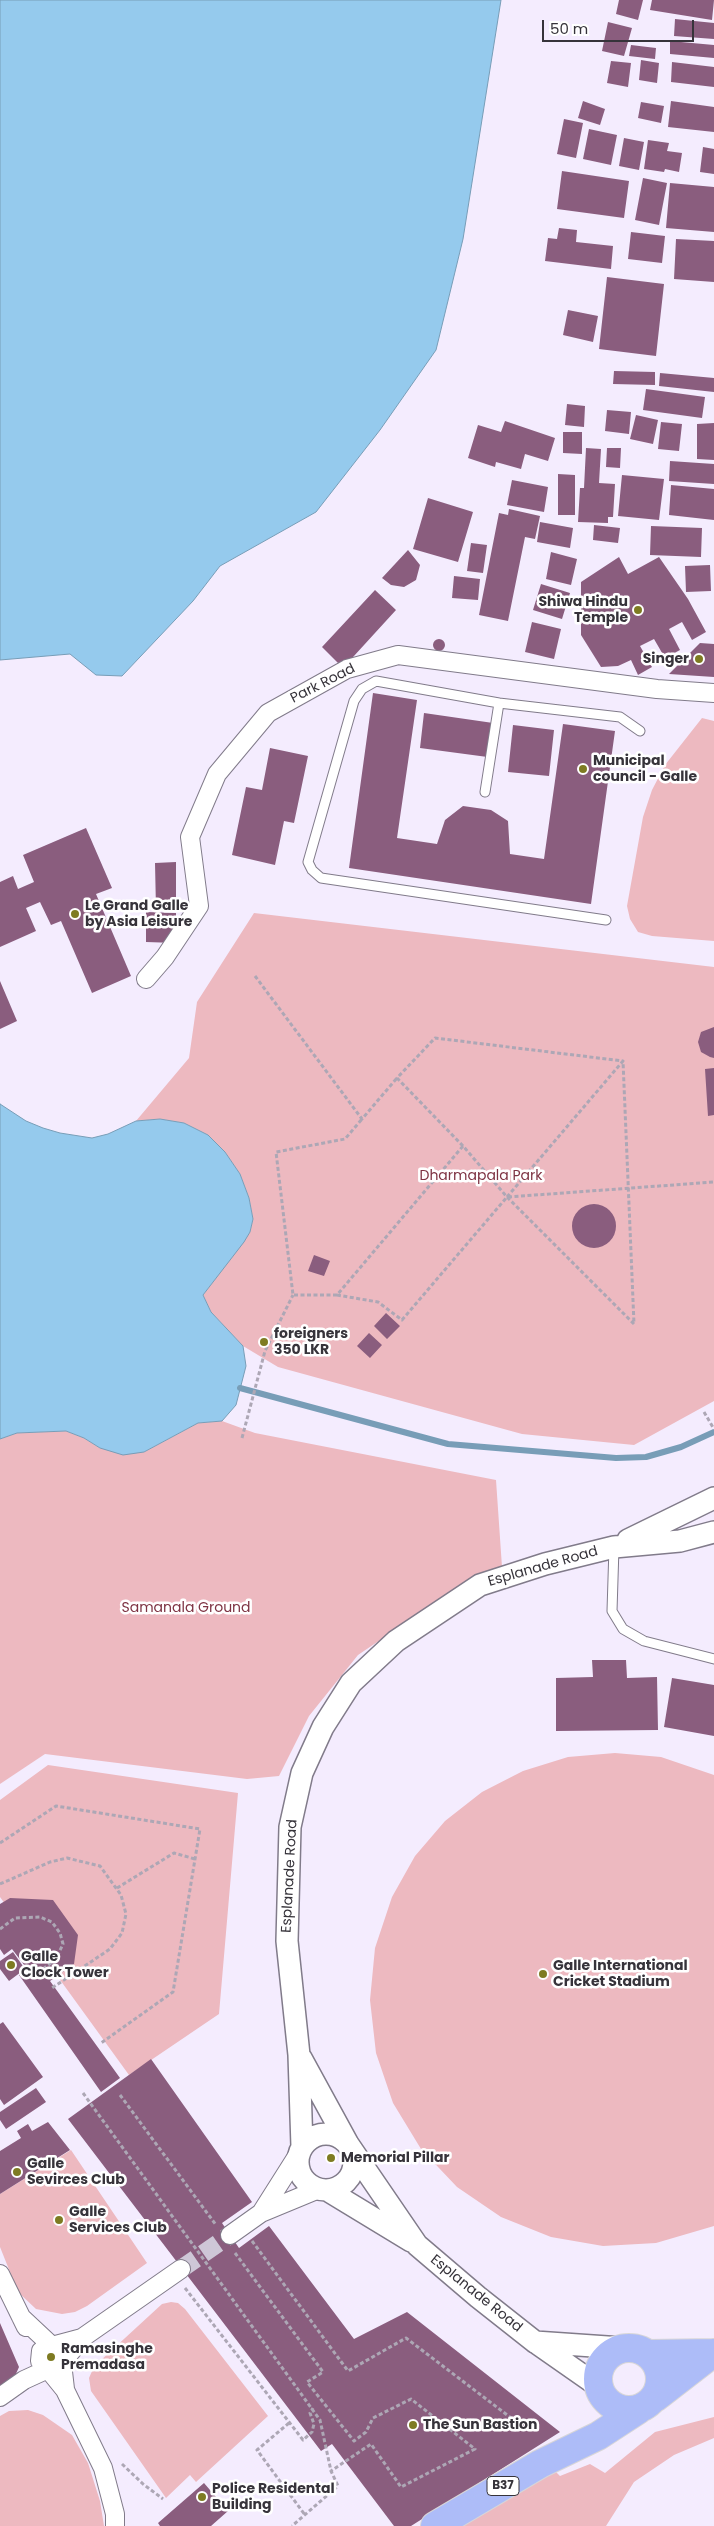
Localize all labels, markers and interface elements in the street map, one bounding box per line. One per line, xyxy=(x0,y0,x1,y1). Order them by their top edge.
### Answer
scale bar xyxy=(544,10,696,42)
text: 50 m xyxy=(550,18,588,39)
place label: Shiwa Hindu Temple xyxy=(538,594,628,626)
marker: Shiwa Hindu Temple xyxy=(632,604,644,616)
place label: Singer xyxy=(643,651,689,667)
marker: Singer xyxy=(693,653,705,665)
street label: Park Road xyxy=(288,661,358,707)
place label: Municipal council - Galle xyxy=(593,753,697,786)
marker: Municipal council - Galle xyxy=(577,763,589,775)
place label: Le Grand Galle by Asia Leisure xyxy=(85,898,192,930)
marker: Le Grand Galle by Asia Leisure xyxy=(69,908,81,920)
park label: Dharmapala Park xyxy=(419,1168,543,1184)
place label: foreigners 350 LKR xyxy=(274,1326,348,1358)
marker: foreigners 350 LKR xyxy=(258,1336,270,1348)
street label: Esplanade Road xyxy=(486,1543,600,1591)
park label: Samanala Ground xyxy=(121,1600,251,1616)
street label: Esplanade Road xyxy=(279,1819,301,1933)
place label: Galle Clock Tower xyxy=(21,1949,109,1981)
place label: Galle International Cricket Stadium xyxy=(553,1958,688,1990)
marker: Galle Clock Tower xyxy=(5,1959,17,1971)
marker: Galle International Cricket Stadium xyxy=(537,1968,549,1980)
place label: Memorial Pillar xyxy=(341,2150,450,2166)
marker: Memorial Pillar xyxy=(325,2152,337,2164)
place label: Galle Sevirces Club xyxy=(27,2156,125,2188)
marker: Galle Sevirces Club xyxy=(11,2166,23,2178)
place label: Galle Services Club xyxy=(69,2204,167,2236)
marker: Galle Services Club xyxy=(53,2214,65,2226)
street label: Esplanade Road xyxy=(427,2252,525,2336)
place label: Ramasinghe Premadasa xyxy=(61,2341,153,2374)
marker: Ramasinghe Premadasa xyxy=(45,2351,57,2363)
place label: The Sun Bastion xyxy=(423,2417,537,2433)
marker: The Sun Bastion xyxy=(407,2419,419,2431)
road number: B37 xyxy=(487,2476,519,2496)
place label: Police Residental Building xyxy=(212,2481,335,2514)
marker: Police Residental Building xyxy=(196,2491,208,2503)

